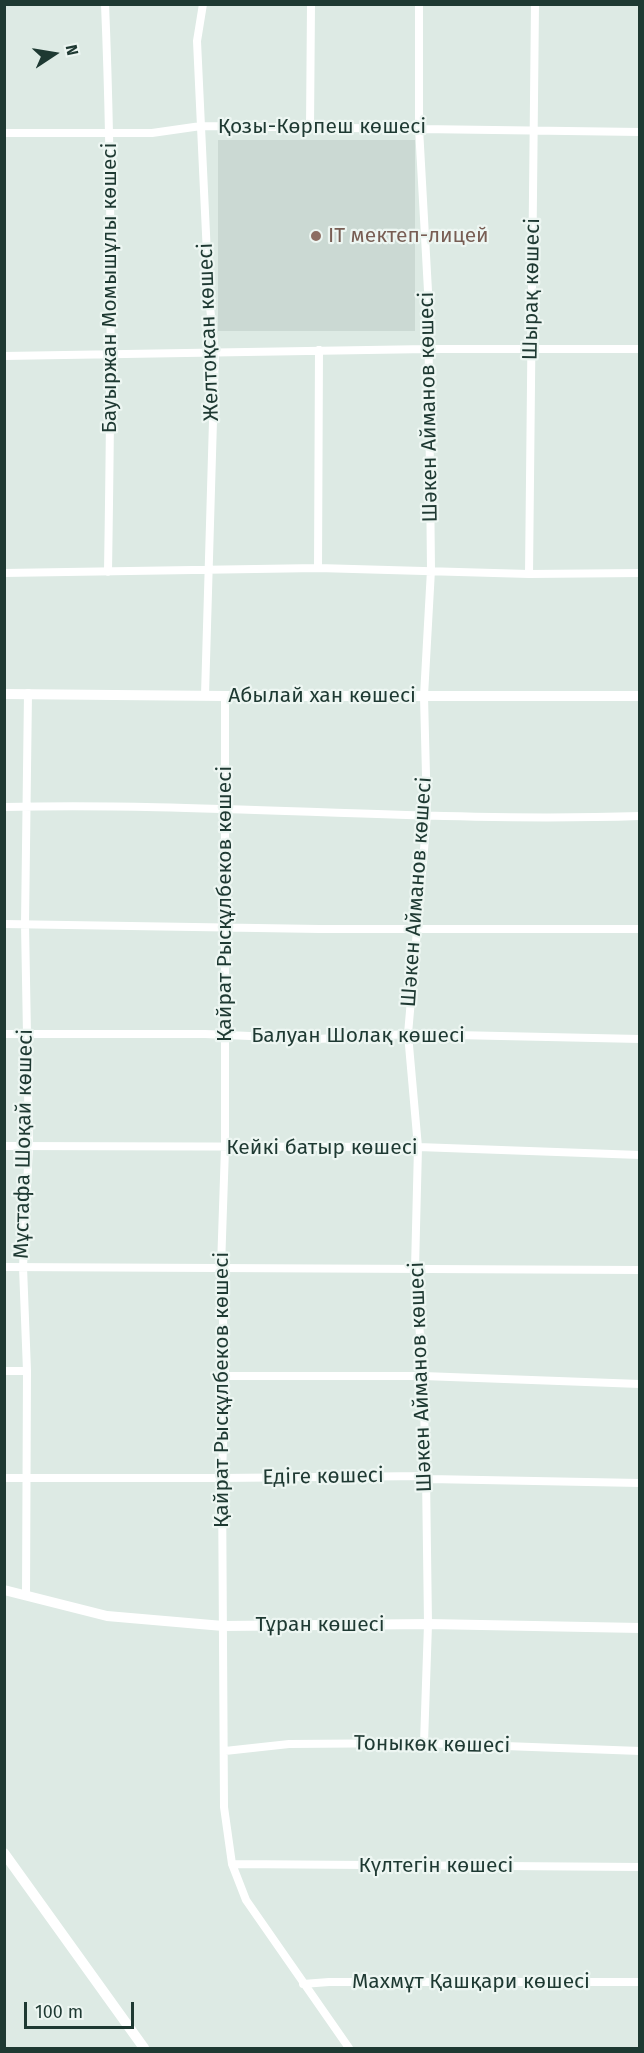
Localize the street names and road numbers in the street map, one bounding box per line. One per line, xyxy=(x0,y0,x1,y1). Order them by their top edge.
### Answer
street label: Қозы-Көрпеш көшесі xyxy=(218,114,426,140)
street label: Бауыржан Момышұлы көшесі xyxy=(97,143,123,433)
street label: Шырақ көшесі xyxy=(518,218,546,360)
street label: Желтоқсан көшесі xyxy=(193,242,225,422)
street label: Шәкен Айманов көшесі xyxy=(414,291,444,523)
street label: Абылай хан көшесі xyxy=(228,683,416,709)
street label: Қайрат Рысқұлбеков көшесі xyxy=(212,766,238,1042)
street label: Шәкен Айманов көшесі xyxy=(396,776,438,1008)
street label: Балуан Шолақ көшесі xyxy=(251,1023,465,1049)
street label: Мұстафа Шоқай көшесі xyxy=(9,1029,39,1259)
street label: Кейкі батыр көшесі xyxy=(226,1135,418,1161)
street label: Қайрат Рысқұлбеков көшесі xyxy=(209,1252,235,1528)
street label: Шәкен Айманов көшесі xyxy=(404,1261,438,1493)
street label: Едіге көшесі xyxy=(262,1463,384,1491)
street label: Тұран көшесі xyxy=(255,1612,385,1638)
street label: Тоныкөк көшесі xyxy=(354,1731,510,1759)
street label: Күлтегін көшесі xyxy=(359,1853,513,1879)
street label: Махмұт Қашқари көшесі xyxy=(352,1969,590,1995)

